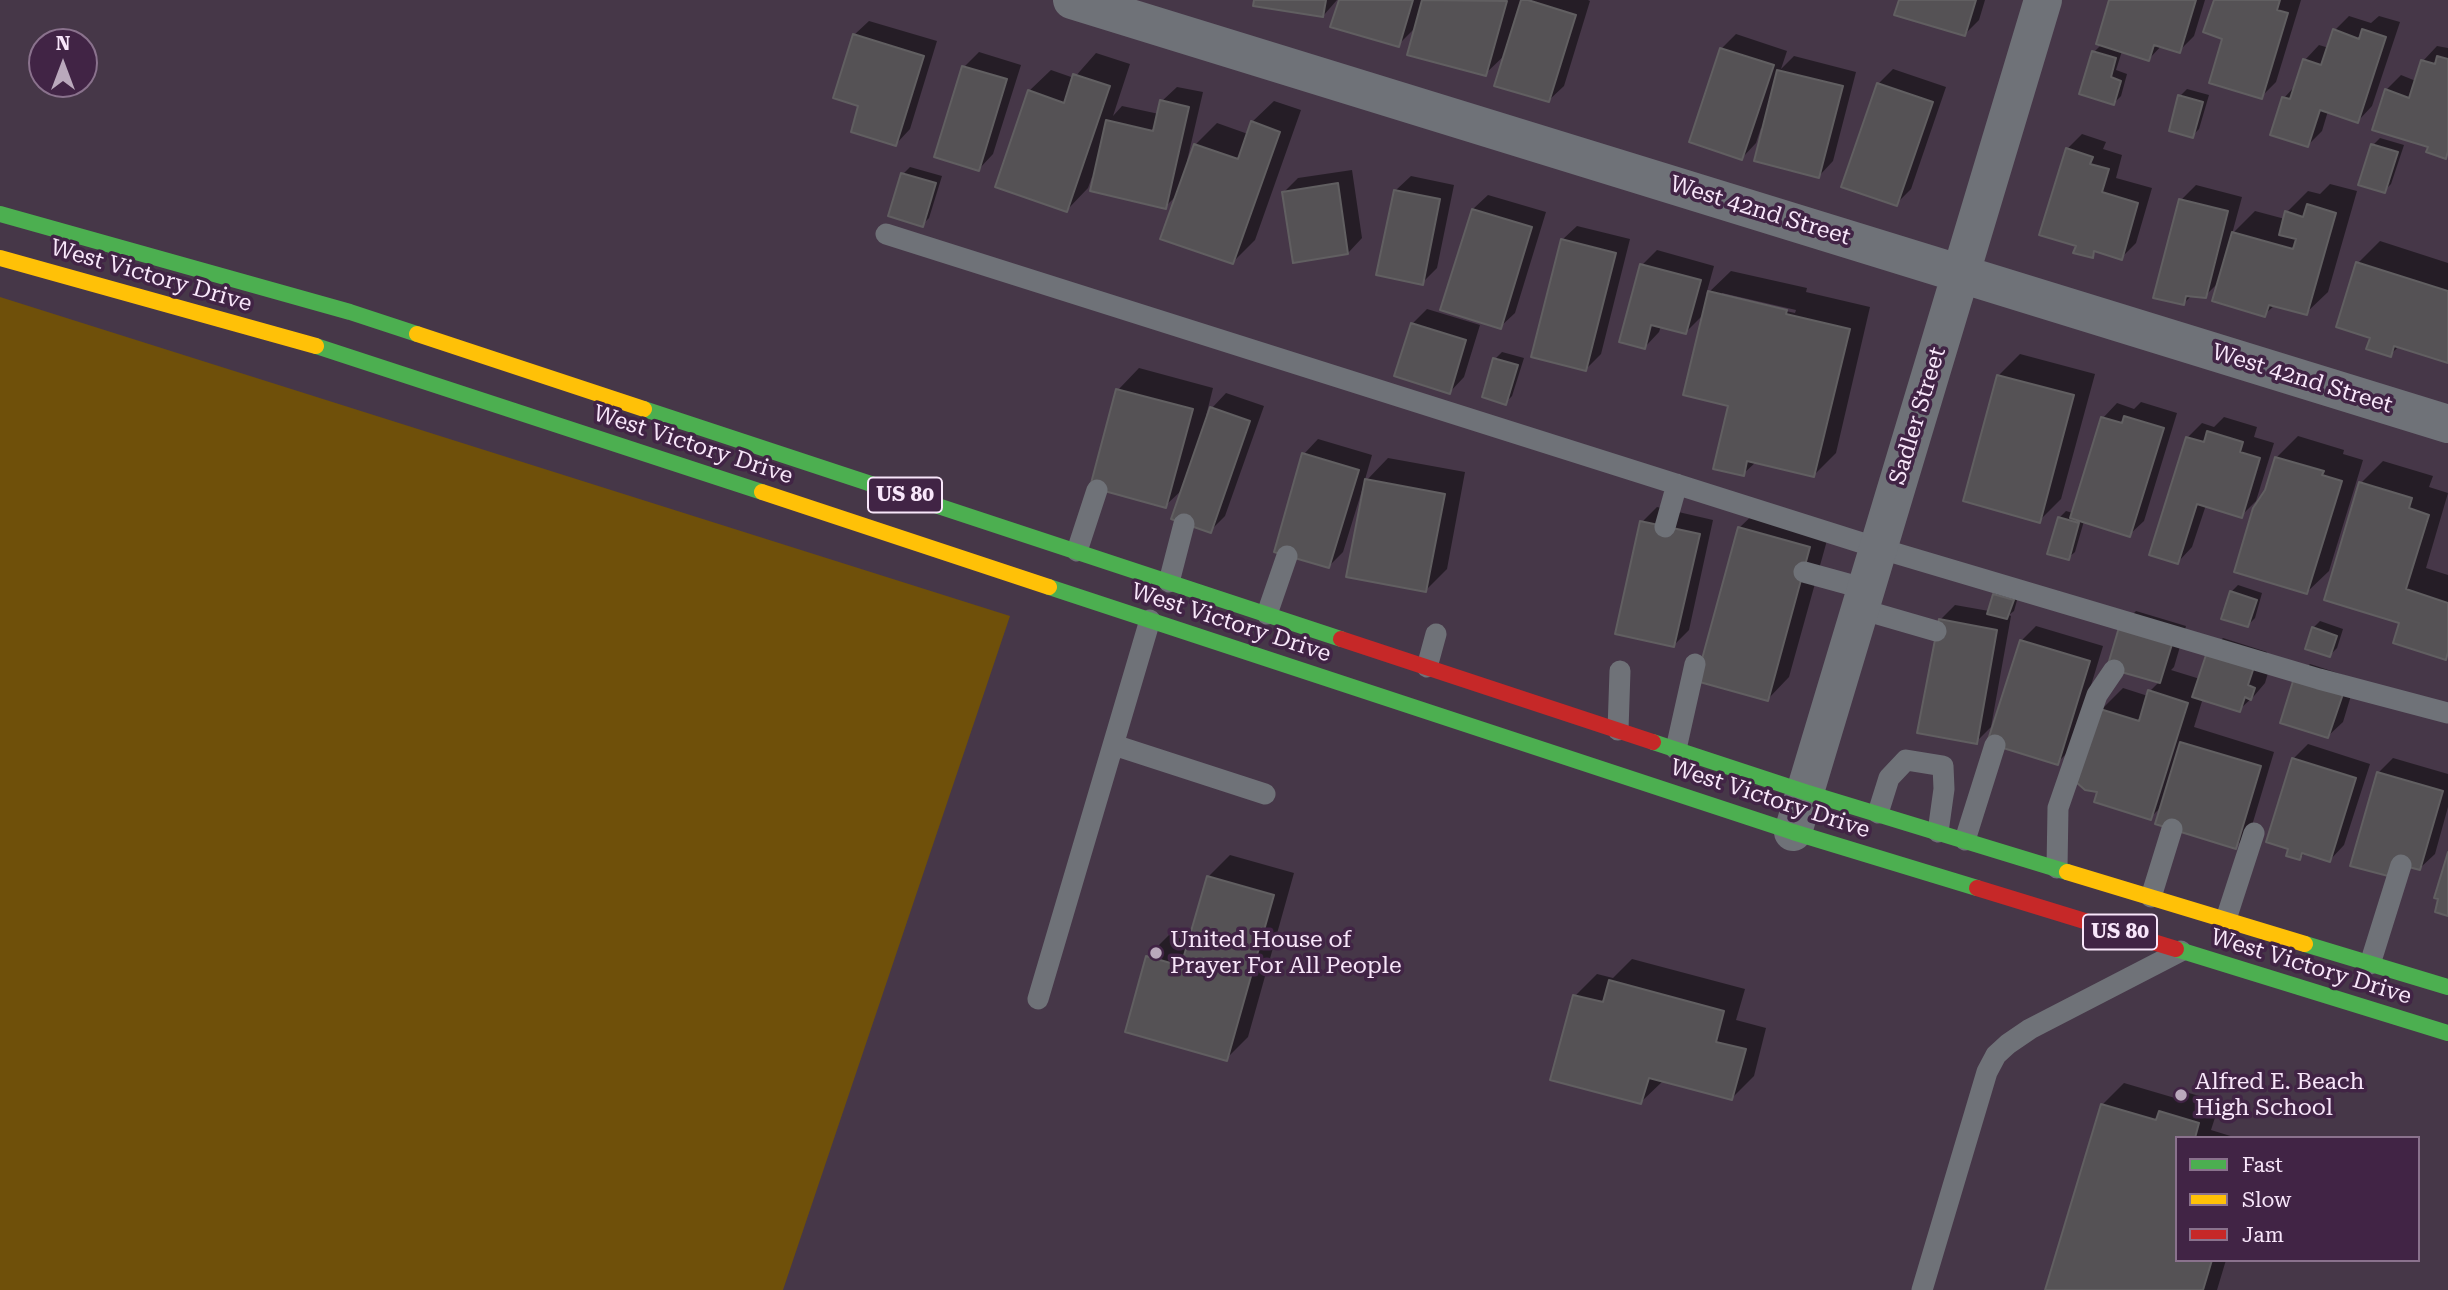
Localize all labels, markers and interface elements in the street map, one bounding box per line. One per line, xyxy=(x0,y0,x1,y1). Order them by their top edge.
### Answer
north arrow xyxy=(28,28,98,98)
text: N xyxy=(56,32,70,55)
street label: West 42nd Street xyxy=(1666,170,1854,252)
street label: West Victory Drive xyxy=(47,234,255,318)
street label: West 42nd Street xyxy=(2208,338,2396,420)
street label: Sadler Street xyxy=(1884,344,1952,488)
street label: West Victory Drive xyxy=(590,400,796,490)
road number: US 80 xyxy=(868,477,942,512)
street label: West Victory Drive xyxy=(1128,578,1334,668)
street label: West Victory Drive xyxy=(1667,754,1873,844)
road number: US 80 xyxy=(2083,914,2157,950)
street label: West Victory Drive xyxy=(2207,923,2415,1011)
place label: United House of Prayer For All People xyxy=(1170,926,1402,980)
marker: United House of Prayer For All People xyxy=(1148,945,1164,961)
place label: Alfred E. Beach High School xyxy=(2195,1068,2364,1122)
marker: Alfred E. Beach High School xyxy=(2173,1087,2189,1103)
legend xyxy=(2175,1136,2420,1262)
text: Fast xyxy=(2242,1153,2283,1177)
text: Slow xyxy=(2242,1188,2291,1212)
text: Jam xyxy=(2242,1223,2284,1247)

